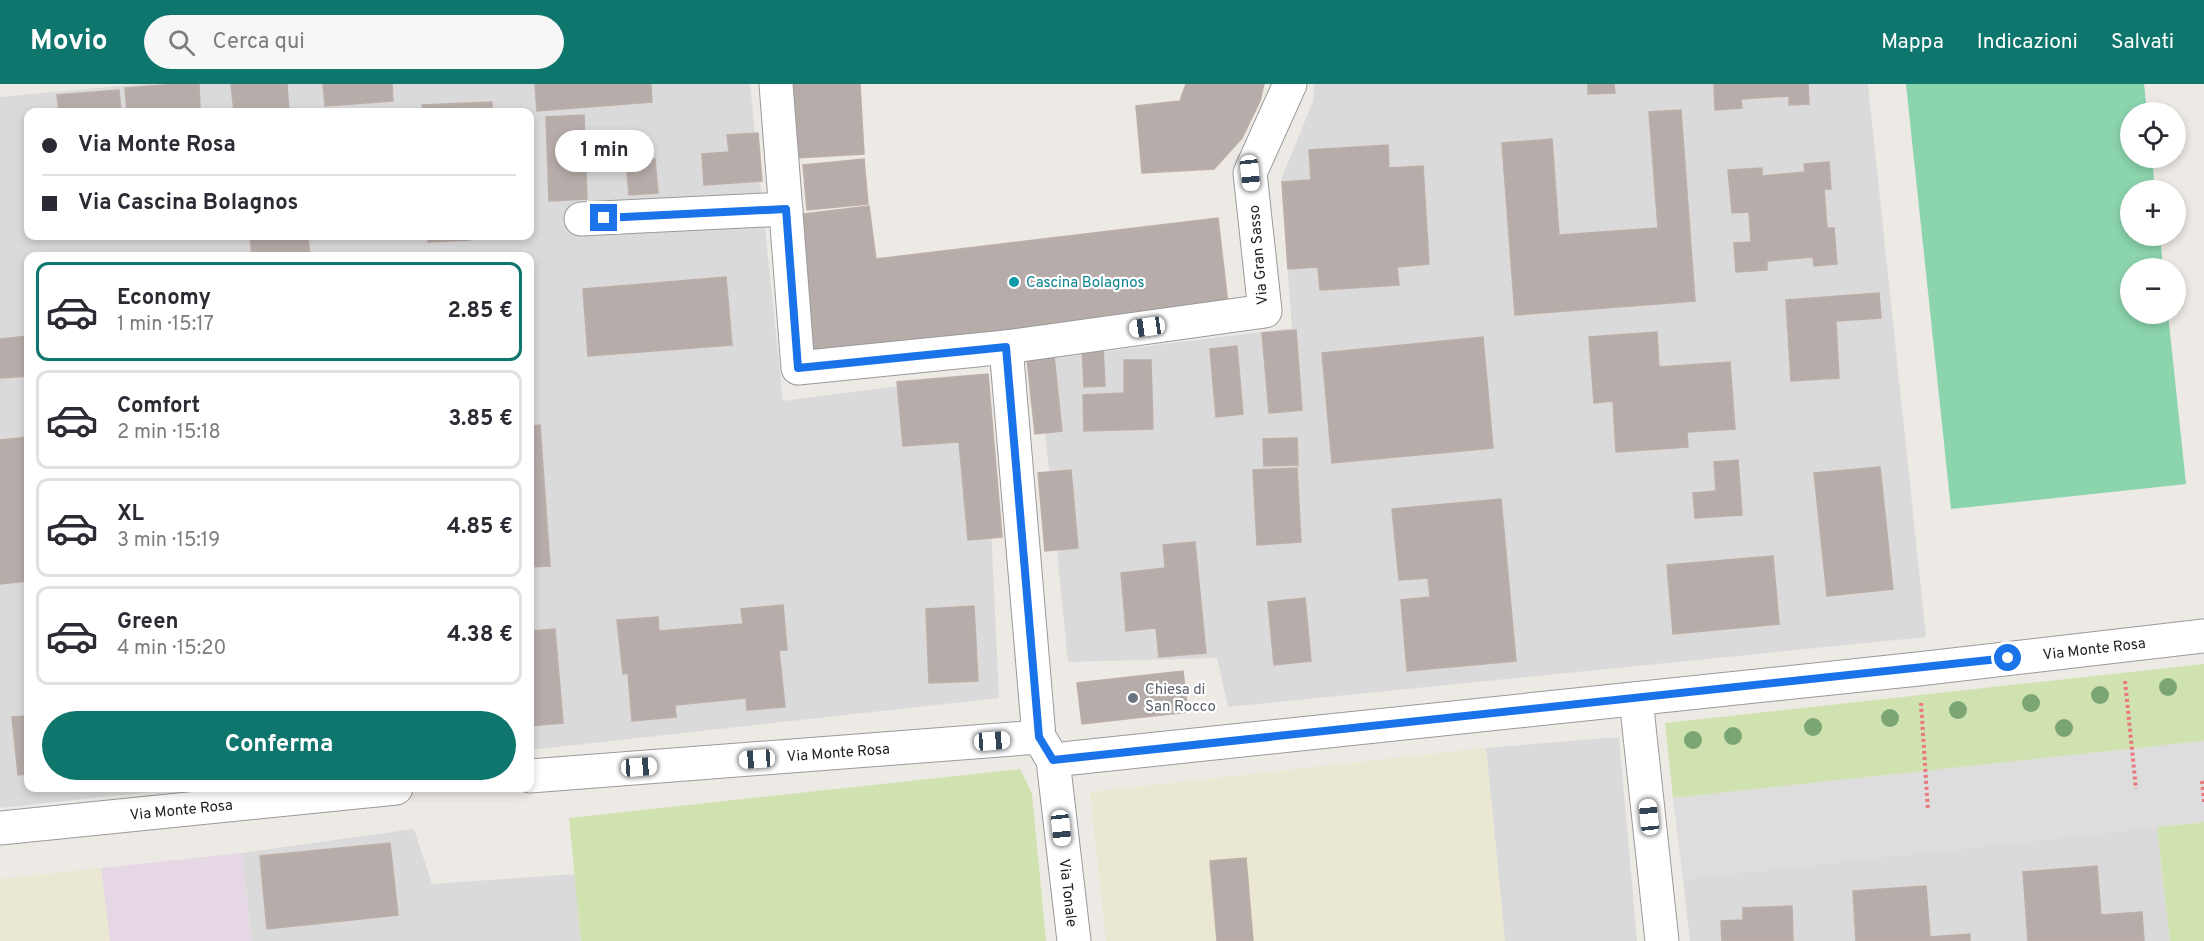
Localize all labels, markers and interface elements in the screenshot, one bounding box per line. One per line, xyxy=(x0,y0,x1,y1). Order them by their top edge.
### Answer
search box xyxy=(144,15,564,69)
text: Movio xyxy=(30,24,108,60)
icon: search xyxy=(165,26,198,59)
text: Cerca qui xyxy=(213,29,305,56)
text: Mappa xyxy=(1881,29,1944,56)
text: Indicazioni xyxy=(1977,29,2078,56)
text: Salvati xyxy=(2111,29,2174,56)
map controls xyxy=(2120,102,2186,324)
button: locate xyxy=(2120,102,2186,168)
callout: 1 min xyxy=(554,131,654,173)
text: Via Monte Rosa xyxy=(78,132,236,159)
text: 1 min xyxy=(580,138,629,164)
car xyxy=(1239,154,1261,192)
button: + xyxy=(2120,180,2186,246)
text: Via Cascina Bolagnos xyxy=(78,190,298,217)
route end xyxy=(590,204,617,231)
street label: Via Gran Sasso xyxy=(1246,204,1273,306)
button: − xyxy=(2120,258,2186,324)
place label: Cascina Bolagnos xyxy=(1026,274,1145,293)
marker: Cascina Bolagnos xyxy=(1007,275,1021,289)
icon: car xyxy=(45,285,99,339)
text: Economy xyxy=(117,285,211,312)
text: 2.85 € xyxy=(447,298,513,325)
text: 1 min · 15:17 xyxy=(117,312,214,338)
car xyxy=(1128,316,1166,338)
icon: car xyxy=(45,393,99,447)
text: Comfort xyxy=(117,393,200,420)
text: 3.85 € xyxy=(448,406,513,433)
text: 2 min · 15:18 xyxy=(117,420,221,446)
icon: car xyxy=(45,501,99,555)
text: XL xyxy=(117,501,144,528)
text: 4.85 € xyxy=(447,514,513,541)
text: 3 min · 15:19 xyxy=(117,528,220,554)
icon: car xyxy=(45,609,99,663)
text: Green xyxy=(117,609,179,636)
text: 4.38 € xyxy=(447,622,513,649)
street label: Via Monte Rosa xyxy=(2042,635,2147,666)
text: 4 min · 15:20 xyxy=(117,636,226,662)
route start xyxy=(1994,644,2021,671)
place label: Chiesa di San Rocco xyxy=(1145,681,1216,717)
marker: Chiesa di San Rocco xyxy=(1126,691,1140,705)
button: Conferma xyxy=(42,711,516,780)
car xyxy=(973,731,1011,751)
street label: Via Monte Rosa xyxy=(786,740,890,767)
car xyxy=(738,749,776,769)
car xyxy=(620,757,658,777)
street label: Via Monte Rosa xyxy=(129,797,234,826)
car xyxy=(1638,798,1660,836)
car xyxy=(1050,809,1072,847)
street label: Via Tonale xyxy=(1054,858,1080,928)

